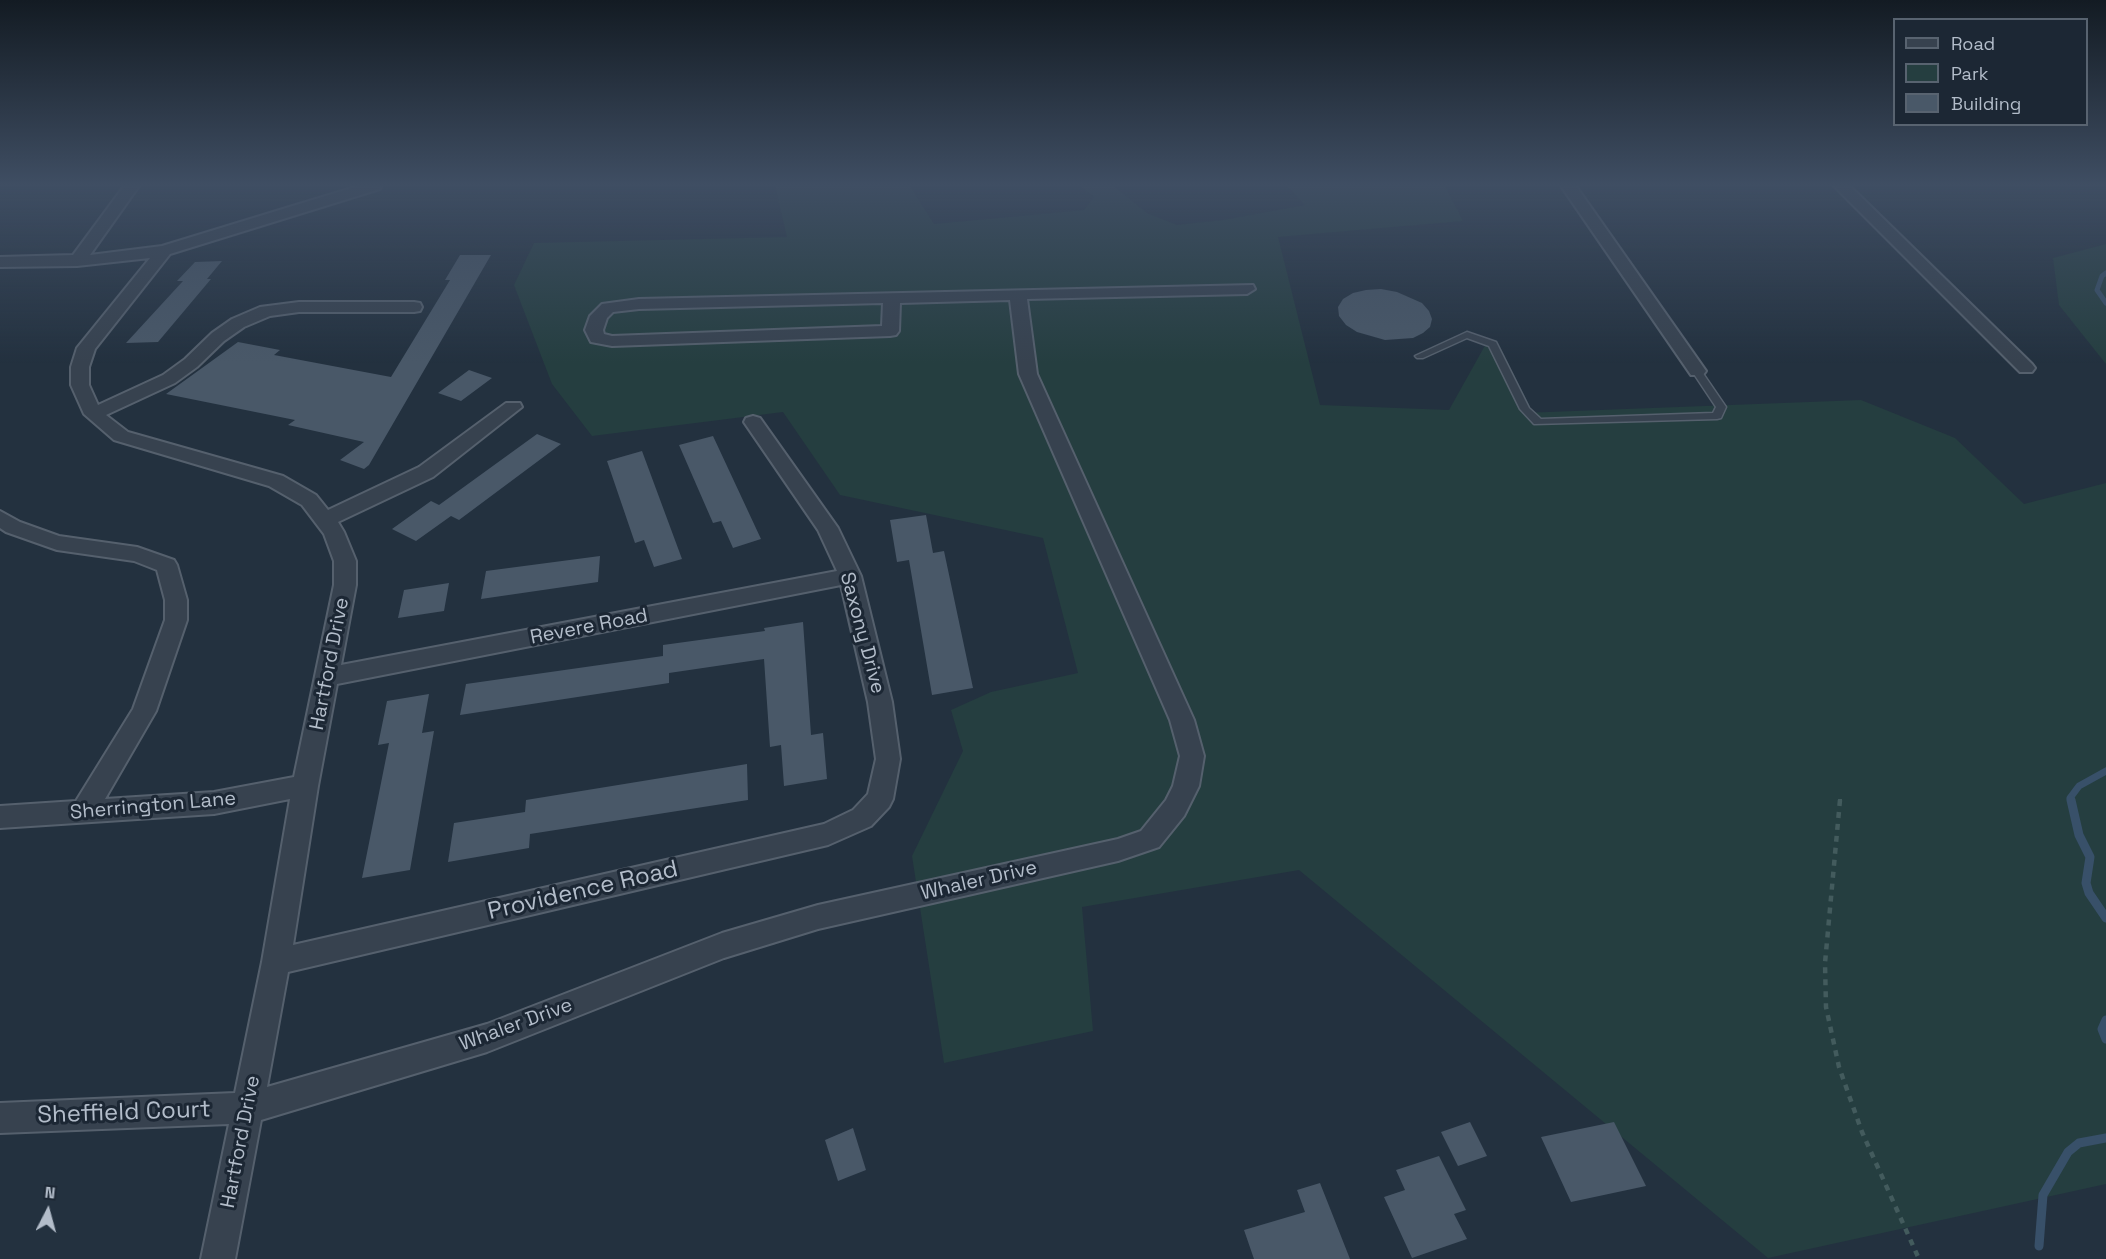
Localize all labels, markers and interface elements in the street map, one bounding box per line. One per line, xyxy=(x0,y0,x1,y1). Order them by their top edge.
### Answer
legend xyxy=(1893,18,2088,126)
text: Road xyxy=(1951,32,1995,55)
text: Park xyxy=(1951,62,1988,85)
text: Building xyxy=(1951,92,2021,115)
street label: Saxony Drive xyxy=(834,570,890,696)
street label: Hartford Drive xyxy=(305,596,355,732)
street label: Revere Road xyxy=(528,604,650,650)
street label: Sherrington Lane xyxy=(69,787,237,825)
street label: Providence Road xyxy=(485,855,681,927)
street label: Whaler Drive xyxy=(919,856,1039,906)
street label: Whaler Drive xyxy=(456,993,576,1057)
street label: Hartford Drive xyxy=(216,1074,266,1210)
street label: Sheffield Court xyxy=(37,1096,211,1130)
north arrow xyxy=(18,1181,78,1241)
text: N xyxy=(43,1182,56,1204)

